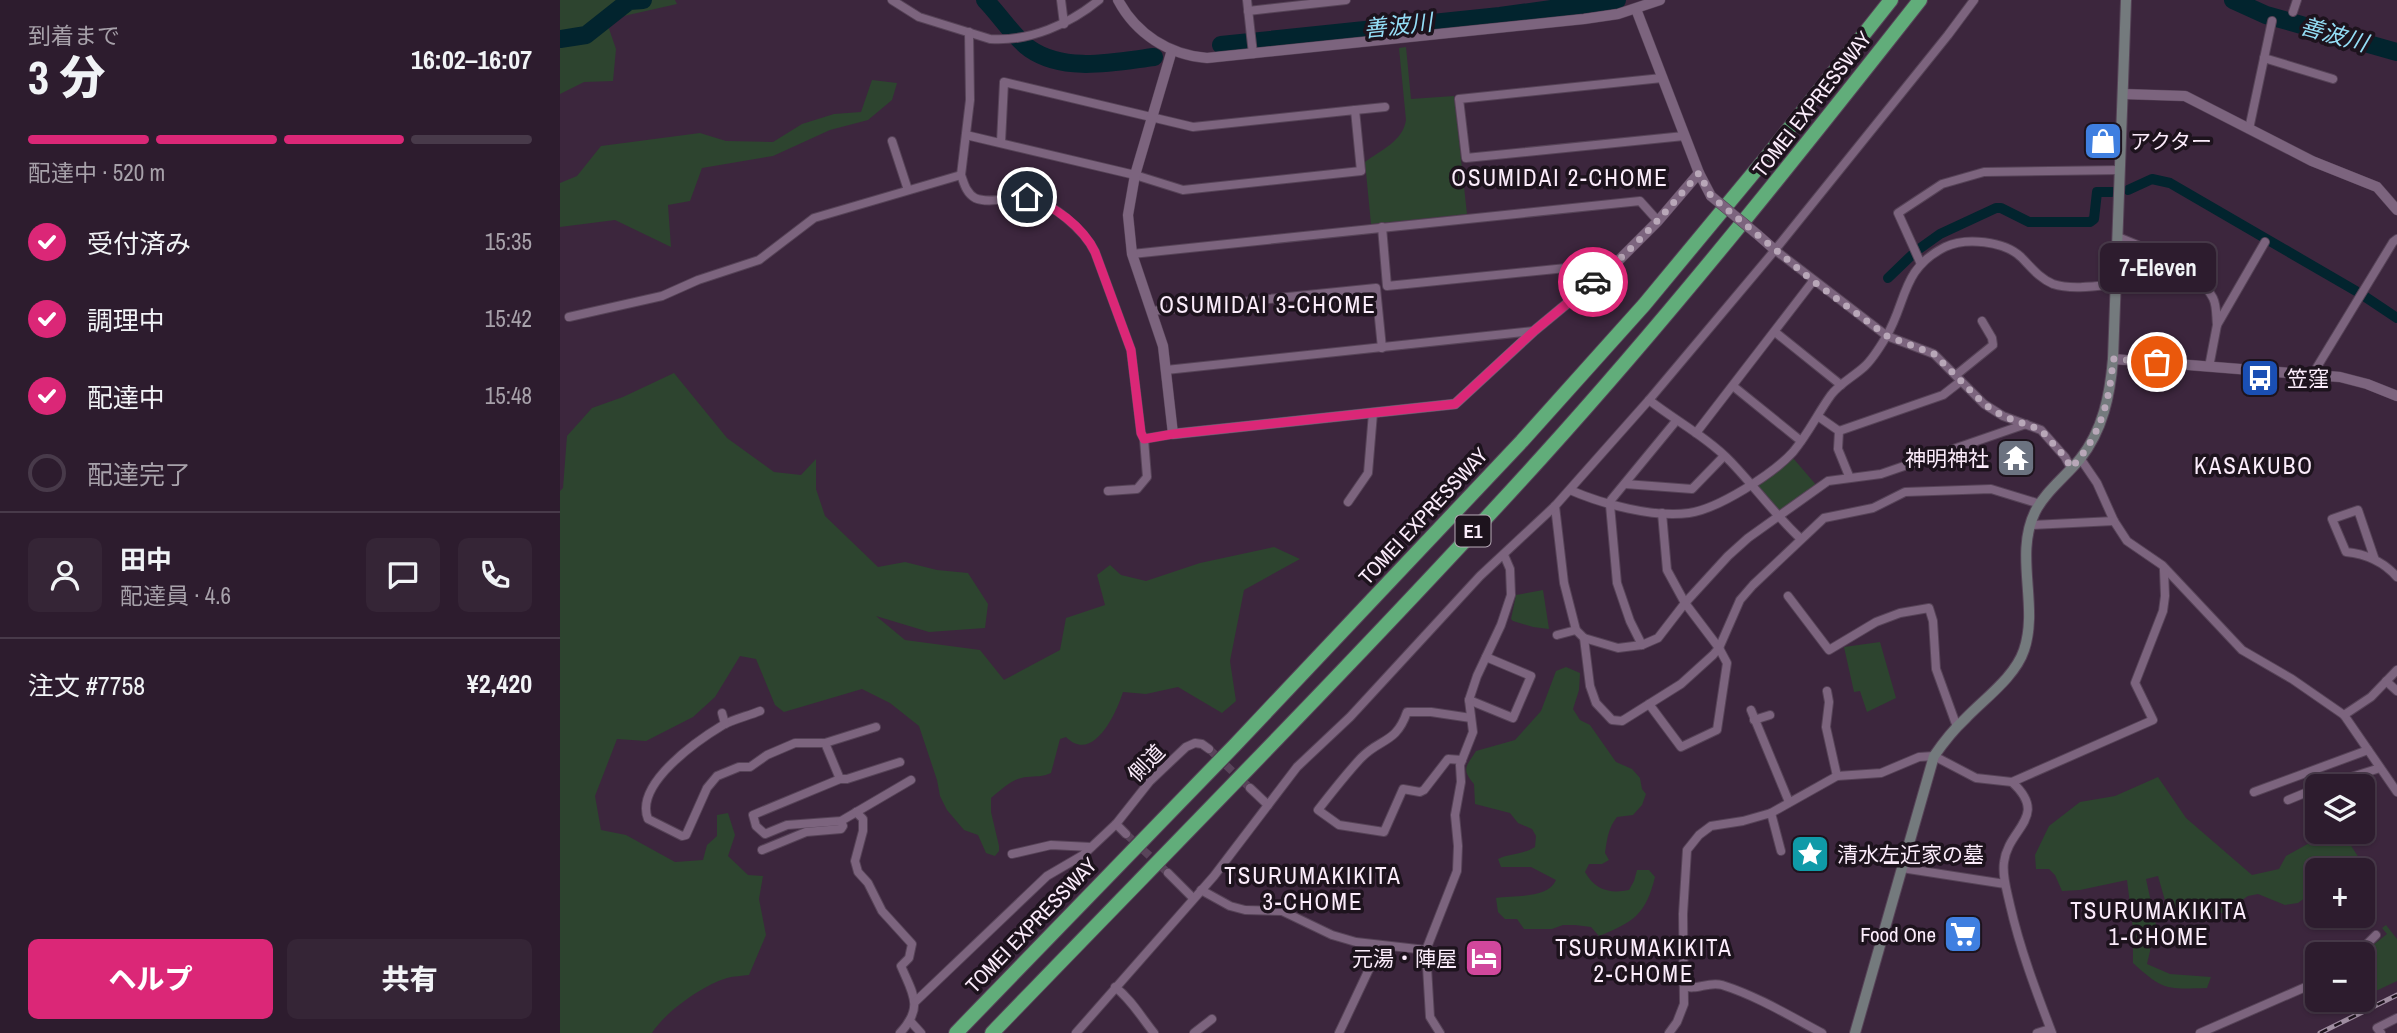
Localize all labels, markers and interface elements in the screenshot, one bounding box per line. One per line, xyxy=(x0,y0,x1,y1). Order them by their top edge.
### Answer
water label: 善波川 xyxy=(1362,6,1437,44)
water label: 善波川 xyxy=(2297,10,2374,59)
text: 到着まで xyxy=(28,20,120,51)
street label: TOMEI EXPRESSWAY xyxy=(1746,25,1878,183)
text: 16:02–16:07 xyxy=(411,42,532,77)
text: 3 分 xyxy=(28,46,105,108)
shop icon: アクター xyxy=(2082,120,2124,162)
place label: アクター xyxy=(2130,127,2212,156)
text: 配達中 · 520 m xyxy=(28,157,165,188)
district label: OSUMIDAI 2-CHOME xyxy=(1451,162,1669,193)
pin xyxy=(997,167,1057,227)
icon: home xyxy=(1008,178,1046,216)
icon: check xyxy=(28,223,66,261)
text: 受付済み xyxy=(87,226,191,261)
text: 15:35 xyxy=(485,226,532,257)
callout: 7-Eleven xyxy=(2099,243,2215,292)
courier xyxy=(1558,247,1628,317)
text: 7-Eleven xyxy=(2119,252,2197,283)
icon: car xyxy=(1574,263,1612,301)
district label: OSUMIDAI 3-CHOME xyxy=(1159,289,1377,320)
icon: check xyxy=(28,300,66,338)
text: 調理中 xyxy=(87,303,165,338)
text: 15:42 xyxy=(485,303,532,334)
pin xyxy=(2127,332,2187,392)
icon: bag xyxy=(2138,343,2176,381)
bus stop icon: 笠窪 xyxy=(2239,357,2281,399)
place label: 笠窪 xyxy=(2287,364,2329,393)
icon: check xyxy=(28,377,66,415)
text: 配達中 xyxy=(87,380,165,415)
text: 15:48 xyxy=(485,380,532,411)
temple icon: 神明神社 xyxy=(1995,437,2037,479)
street label: TOMEI EXPRESSWAY xyxy=(1352,441,1495,591)
place label: 神明神社 xyxy=(1905,444,1989,473)
district label: KASAKUBO xyxy=(2194,450,2314,481)
text: 配達完了 xyxy=(87,457,191,492)
road number: E1 xyxy=(1455,516,1490,546)
button: person xyxy=(28,538,102,612)
button: chat xyxy=(366,538,440,612)
button: phone xyxy=(458,538,532,612)
text: 田中 xyxy=(120,542,172,577)
text: 配達員 · 4.6 xyxy=(120,580,231,611)
text: ¥2,420 xyxy=(467,666,532,701)
text: 注文 #7758 xyxy=(28,668,145,703)
street label: 側道 xyxy=(1121,738,1171,788)
map controls xyxy=(2305,774,2375,1012)
button: layers xyxy=(2305,774,2375,844)
place icon: 清水左近家の墓 xyxy=(1789,833,1831,875)
place label: 清水左近家の墓 xyxy=(1837,840,1984,869)
street label: TOMEI EXPRESSWAY xyxy=(959,851,1104,999)
button: + xyxy=(2305,858,2375,928)
district label: TSURUMAKIKITA 3-CHOME xyxy=(1224,860,1402,917)
district label: TSURUMAKIKITA 1-CHOME xyxy=(2070,895,2248,952)
supermarket icon: Food One xyxy=(1942,913,1984,955)
place label: Food One xyxy=(1860,920,1936,949)
district label: TSURUMAKIKITA 2-CHOME xyxy=(1555,932,1733,989)
hotel icon: 元湯・陣屋 xyxy=(1463,937,1505,979)
button: ヘルプ xyxy=(28,939,273,1019)
button: 共有 xyxy=(287,939,532,1019)
button: − xyxy=(2305,942,2375,1012)
place label: 元湯・陣屋 xyxy=(1352,944,1457,973)

